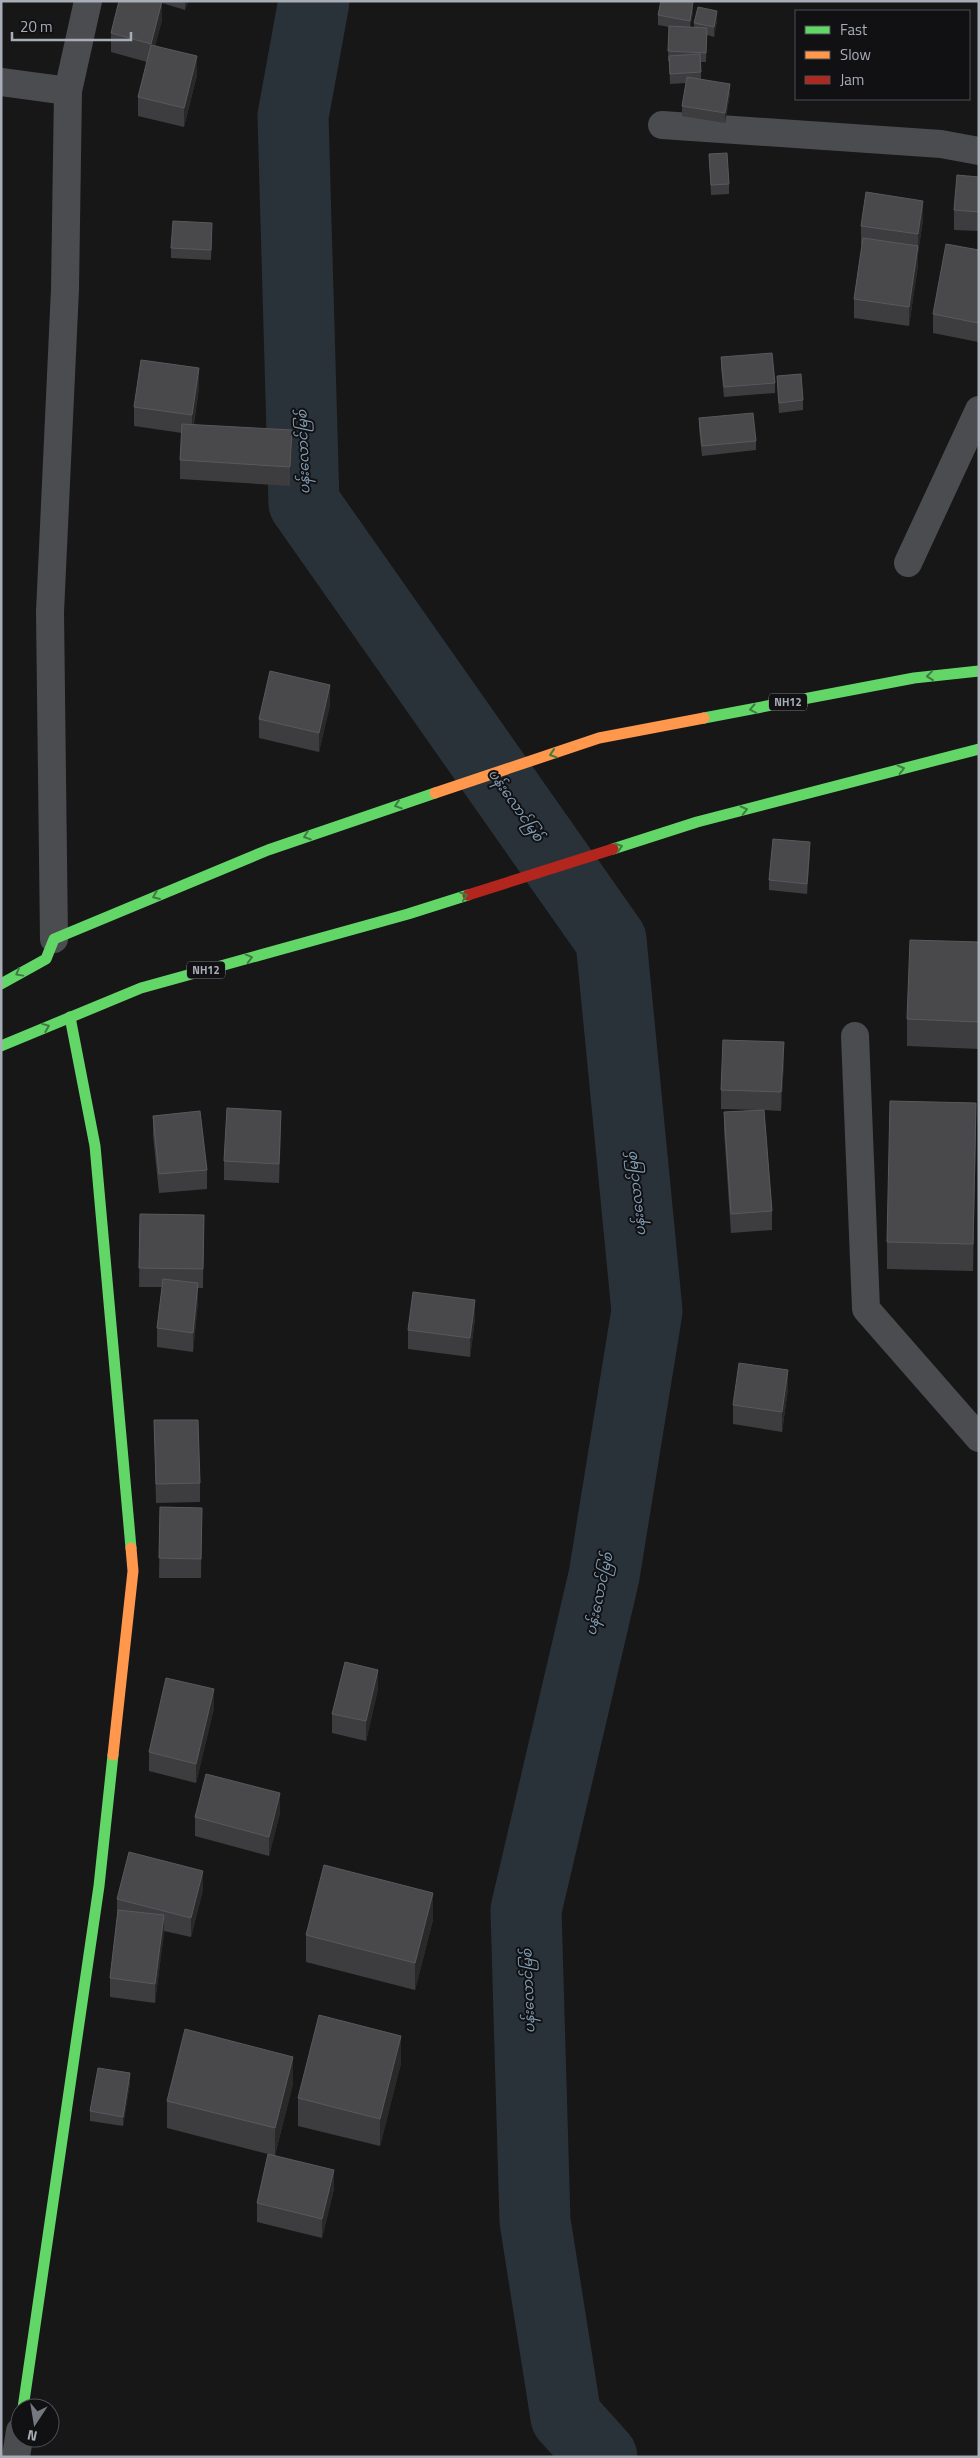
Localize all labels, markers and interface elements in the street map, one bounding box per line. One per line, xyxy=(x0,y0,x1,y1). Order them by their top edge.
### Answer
scale bar xyxy=(12,10,131,42)
legend xyxy=(795,10,970,100)
text: 20 m xyxy=(20,15,53,38)
text: Fast xyxy=(840,18,868,41)
text: Slow xyxy=(840,43,871,66)
text: Jam xyxy=(840,68,864,91)
water label: ပန်းလောင်မြစ် xyxy=(290,408,316,494)
one-way arrow xyxy=(926,670,934,681)
road number: NH12 xyxy=(769,694,807,710)
one-way arrow xyxy=(749,703,758,713)
one-way arrow xyxy=(549,748,557,758)
water label: ပန်းလောင်မြစ် xyxy=(482,764,550,848)
one-way arrow xyxy=(897,764,906,775)
one-way arrow xyxy=(395,799,403,809)
one-way arrow xyxy=(739,805,747,815)
one-way arrow xyxy=(303,830,312,840)
one-way arrow xyxy=(614,842,622,852)
one-way arrow xyxy=(152,890,161,901)
one-way arrow xyxy=(459,892,468,902)
one-way arrow xyxy=(245,954,253,964)
road number: NH12 xyxy=(187,962,225,978)
one-way arrow xyxy=(16,967,25,977)
one-way arrow xyxy=(41,1022,50,1033)
water label: ပန်းလောင်မြစ် xyxy=(620,1149,652,1237)
water label: ပန်းလောင်မြစ် xyxy=(579,1549,620,1638)
water label: ပန်းလောင်မြစ် xyxy=(515,1947,541,2033)
north arrow xyxy=(10,2398,60,2448)
text: N xyxy=(25,2425,39,2447)

